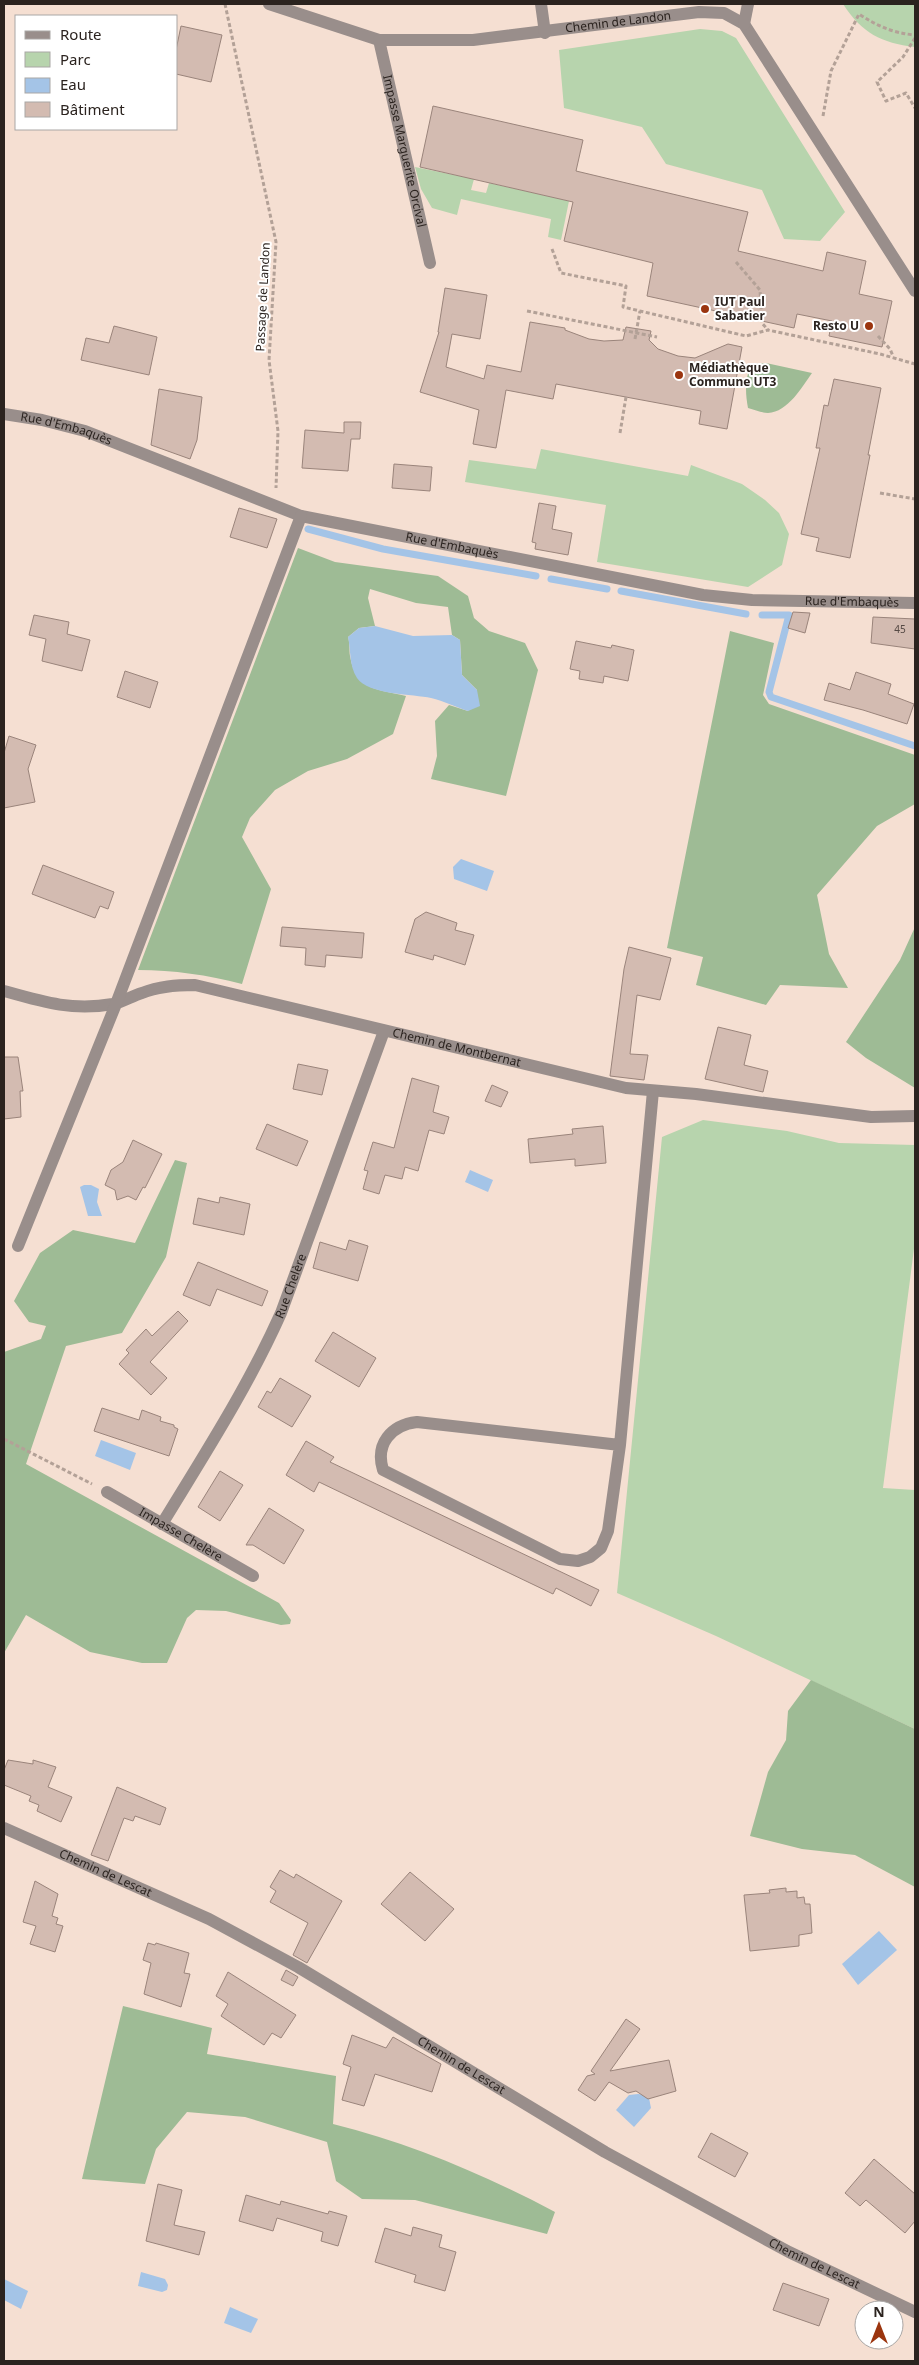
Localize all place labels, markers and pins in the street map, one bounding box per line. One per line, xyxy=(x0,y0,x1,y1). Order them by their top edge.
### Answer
place label: IUT Paul Sabatier xyxy=(715,293,766,324)
marker: IUT Paul Sabatier xyxy=(699,303,711,315)
place label: Resto U xyxy=(813,317,859,334)
marker: Resto U xyxy=(863,320,875,332)
place label: Médiathèque Commune UT3 xyxy=(689,359,776,390)
marker: Médiathèque Commune UT3 xyxy=(673,369,685,381)

